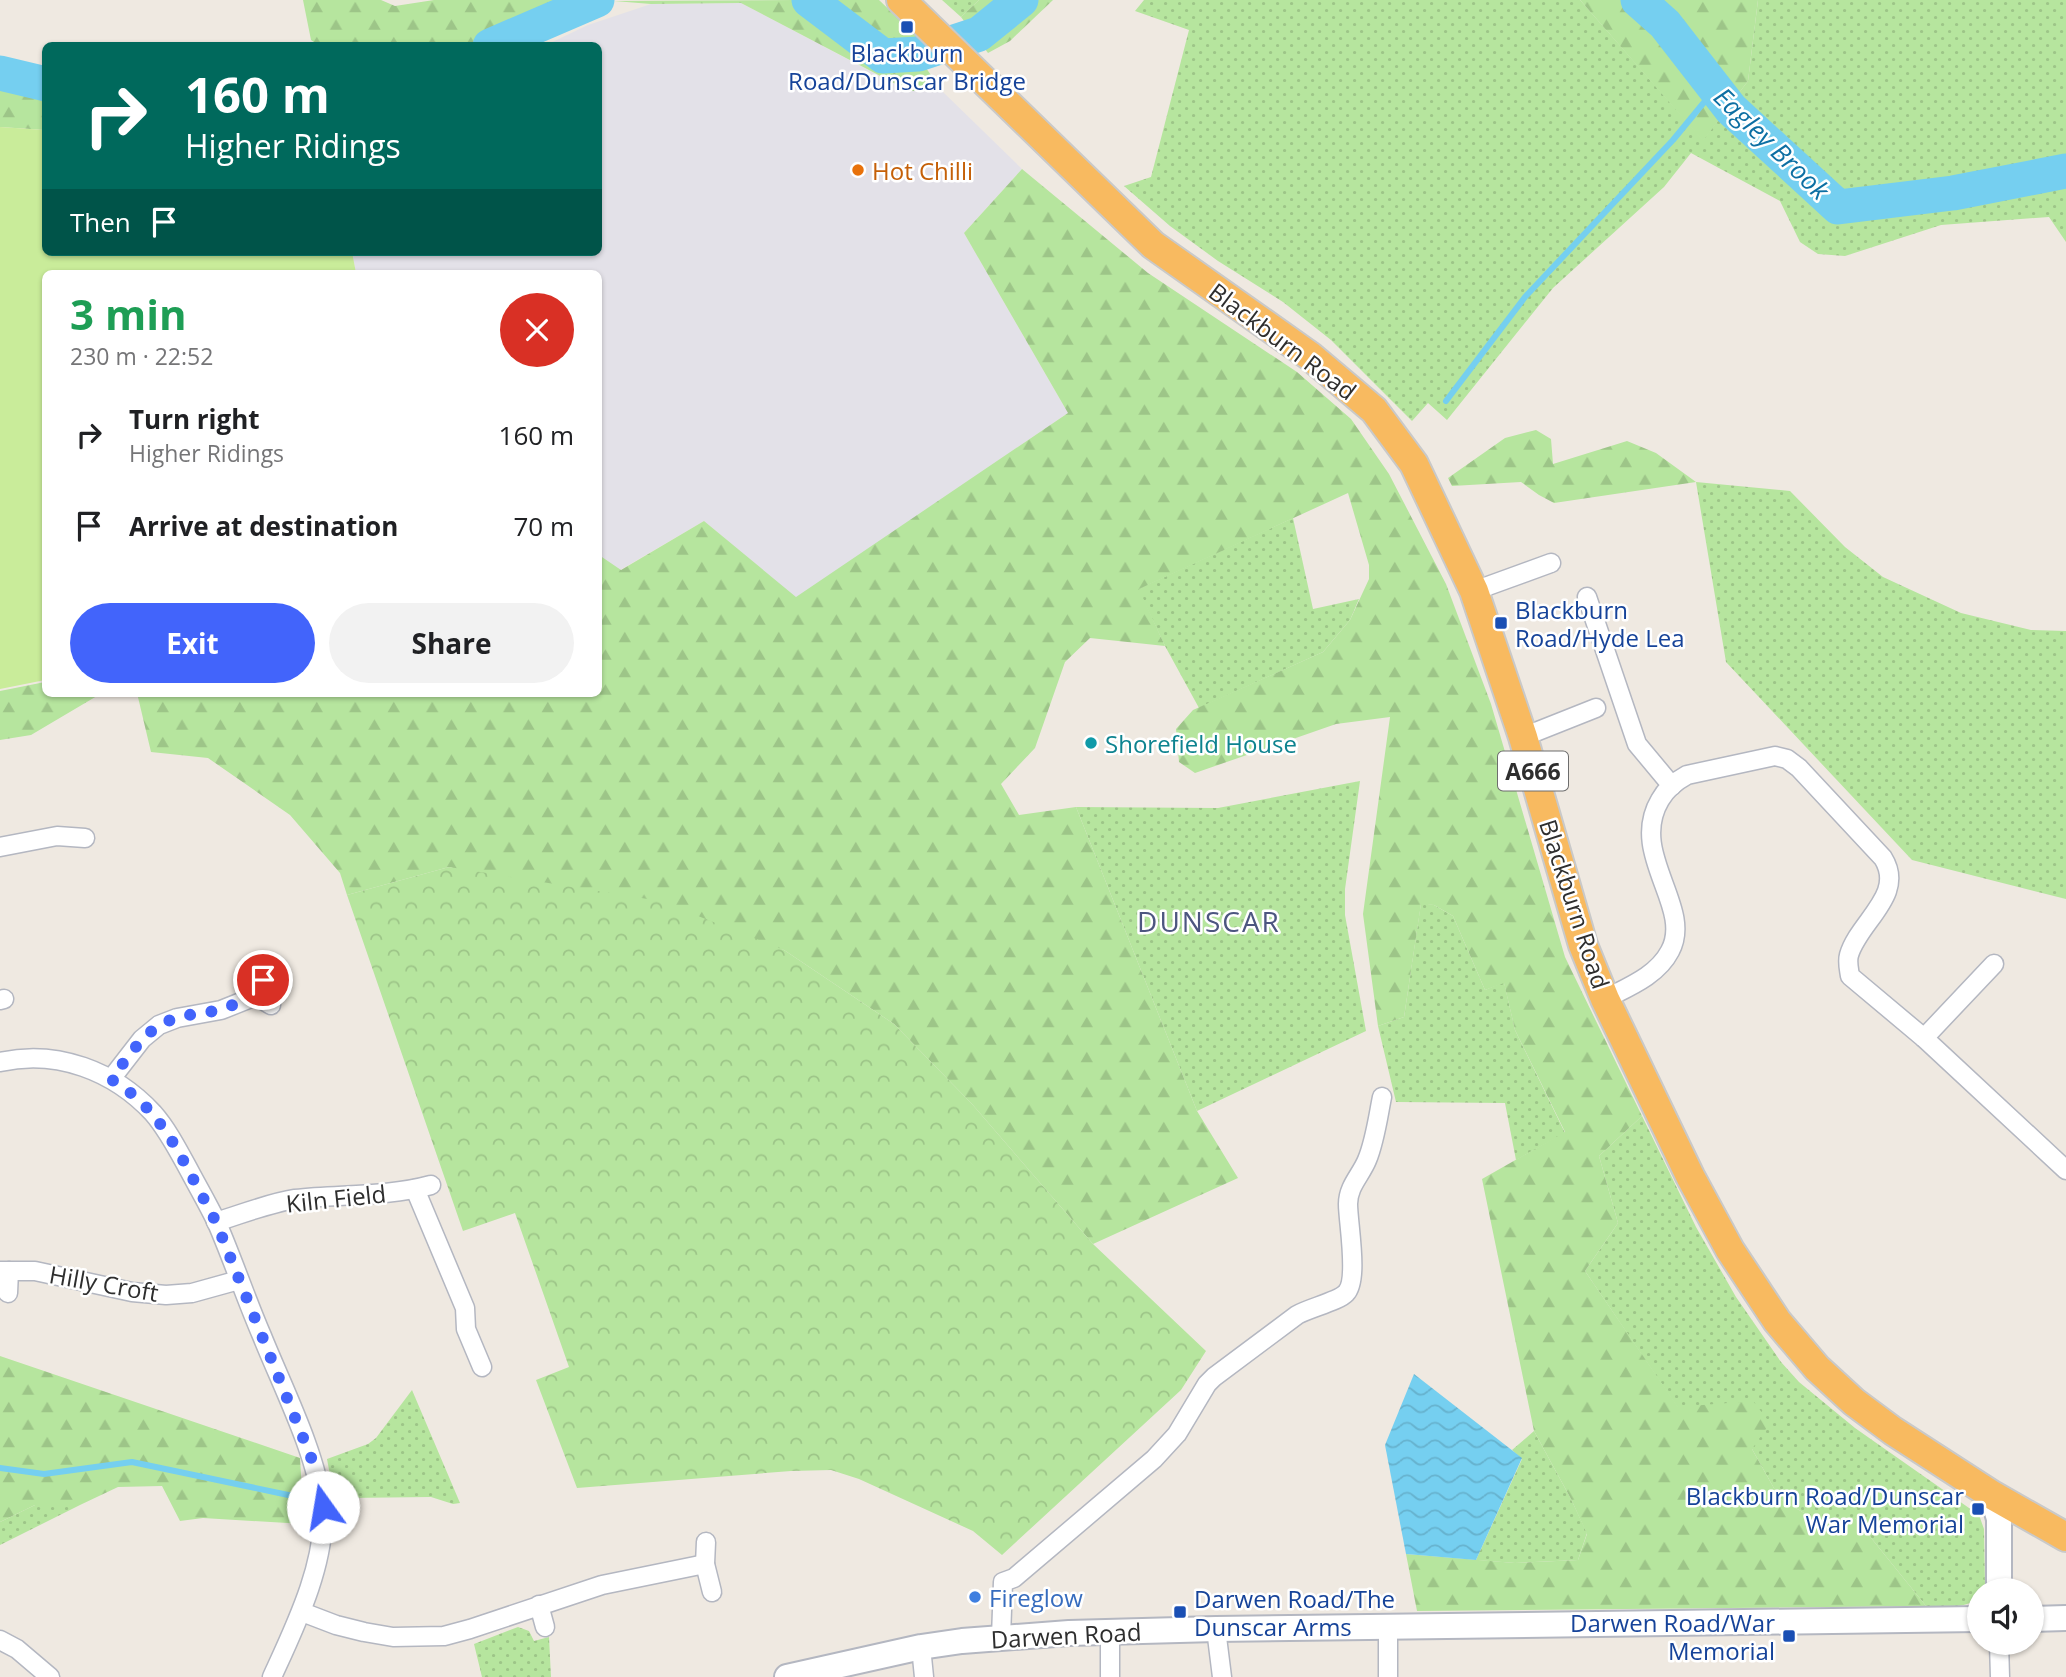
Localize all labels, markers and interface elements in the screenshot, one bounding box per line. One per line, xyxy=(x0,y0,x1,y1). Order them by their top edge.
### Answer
marker: Blackburn Road/Dunscar Bridge xyxy=(899,19,915,35)
place label: Blackburn Road/Dunscar Bridge xyxy=(788,36,1026,97)
text: 160 m xyxy=(185,61,330,127)
icon: right xyxy=(70,70,161,161)
water label: Eagley Brook xyxy=(1706,79,1839,208)
text: Higher Ridings xyxy=(185,124,401,167)
place label: Hot Chilli xyxy=(872,154,973,187)
marker: Hot Chilli xyxy=(850,162,866,178)
icon: arrive xyxy=(145,203,183,241)
text: Then xyxy=(70,204,131,240)
street label: Blackburn Road xyxy=(1203,275,1363,407)
text: 3 min xyxy=(70,285,187,342)
button: close xyxy=(500,293,574,367)
text: 230 m · 22:52 xyxy=(70,340,213,372)
text: Turn right xyxy=(129,401,260,437)
icon: right xyxy=(70,416,108,454)
text: 160 m xyxy=(499,417,574,453)
text: Higher Ridings xyxy=(129,437,284,469)
icon: arrive xyxy=(70,507,108,545)
text: Arrive at destination xyxy=(129,508,398,544)
text: 70 m xyxy=(513,508,574,544)
place label: Blackburn Road/Hyde Lea xyxy=(1515,593,1685,654)
button: Exit xyxy=(70,603,315,683)
button: Share xyxy=(329,603,574,683)
marker: Blackburn Road/Hyde Lea xyxy=(1493,615,1509,631)
place label: Shorefield House xyxy=(1105,727,1297,760)
marker: Shorefield House xyxy=(1083,735,1099,751)
road number: A666 xyxy=(1498,751,1568,790)
street label: Blackburn Road xyxy=(1532,815,1618,993)
district label: DUNSCAR xyxy=(1137,902,1281,940)
pin xyxy=(233,950,293,1010)
icon: arrive xyxy=(244,961,282,999)
street label: Kiln Field xyxy=(284,1176,388,1220)
street label: Hilly Croft xyxy=(47,1257,161,1309)
position arrow xyxy=(286,1470,360,1544)
place label: Blackburn Road/Dunscar War Memorial xyxy=(1686,1479,1964,1540)
marker: Blackburn Road/Dunscar War Memorial xyxy=(1970,1501,1986,1517)
map controls xyxy=(1967,1578,2044,1655)
button: sound xyxy=(1967,1578,2044,1655)
place label: Fireglow xyxy=(989,1581,1083,1614)
place label: Darwen Road/The Dunscar Arms xyxy=(1194,1582,1395,1643)
marker: Fireglow xyxy=(967,1589,983,1605)
marker: Darwen Road/The Dunscar Arms xyxy=(1172,1604,1188,1620)
place label: Darwen Road/War Memorial xyxy=(1570,1606,1775,1667)
street label: Darwen Road xyxy=(990,1615,1142,1655)
marker: Darwen Road/War Memorial xyxy=(1781,1628,1797,1644)

